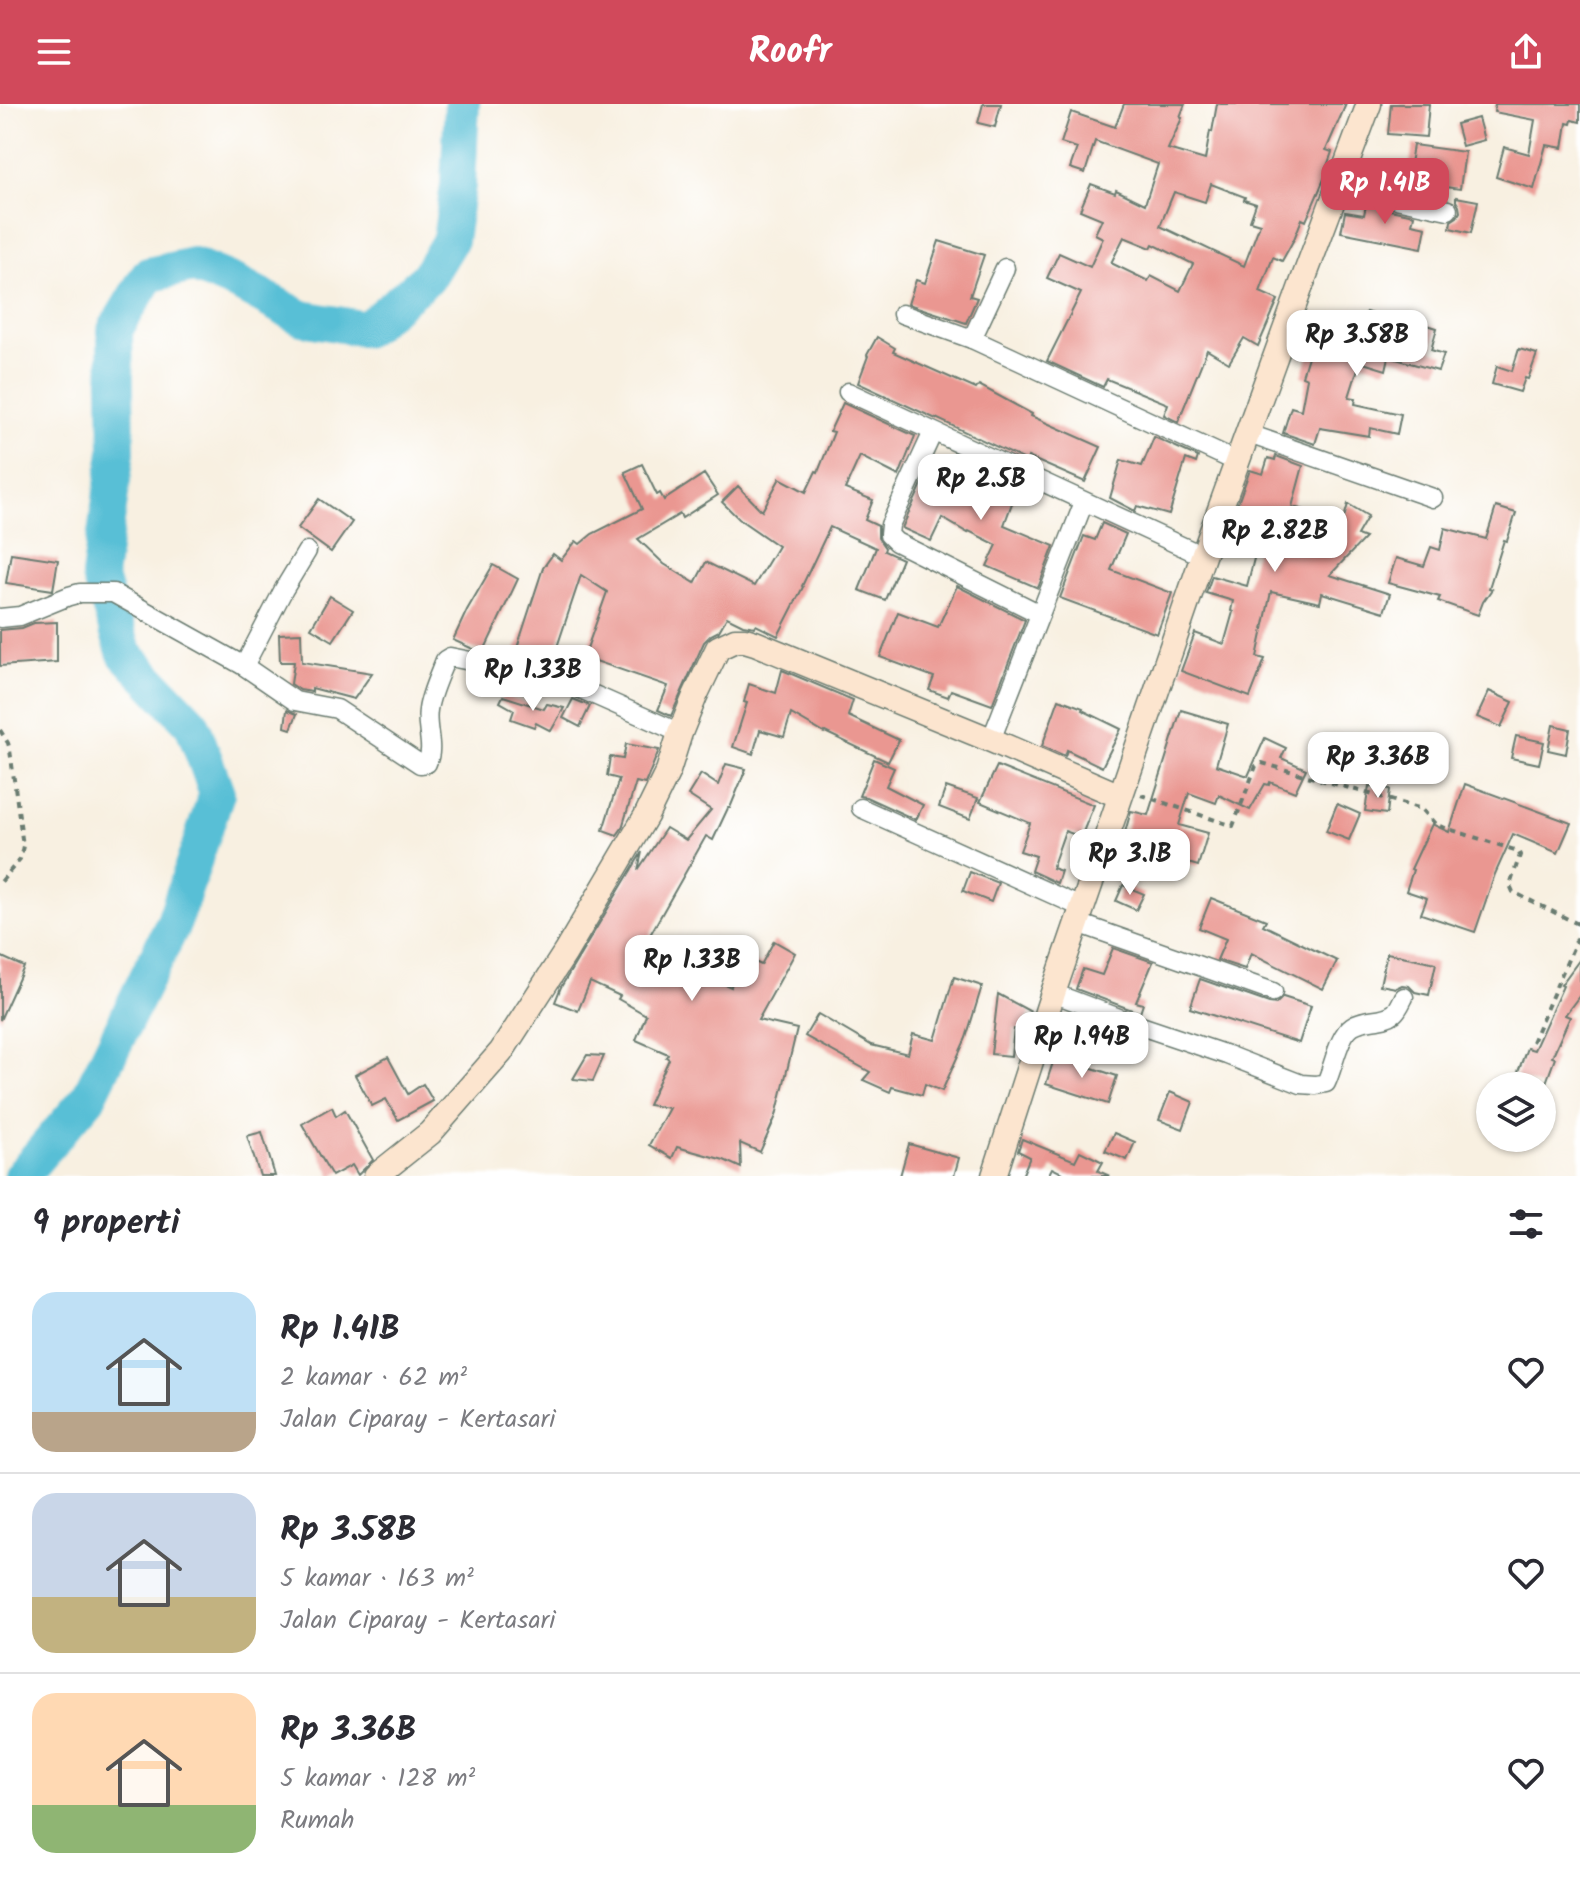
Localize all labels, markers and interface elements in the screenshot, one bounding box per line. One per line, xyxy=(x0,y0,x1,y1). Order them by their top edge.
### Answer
text: Roofr xyxy=(748,24,832,81)
icon: menu xyxy=(32,30,76,74)
icon: share xyxy=(1504,30,1548,74)
pin: Rp 1.41B xyxy=(1302,158,1468,226)
text: Rp 1.41B xyxy=(1339,163,1431,205)
pin: Rp 3.58B xyxy=(1274,310,1440,378)
text: Rp 3.58B xyxy=(1305,315,1409,357)
pin: Rp 2.5B xyxy=(907,454,1055,522)
text: Rp 2.5B xyxy=(936,459,1026,501)
pin: Rp 2.82B xyxy=(1192,506,1358,574)
text: Rp 2.82B xyxy=(1221,511,1329,553)
pin: Rp 1.33B xyxy=(450,645,616,713)
text: Rp 1.33B xyxy=(484,650,582,692)
pin: Rp 3.36B xyxy=(1295,732,1461,800)
text: Rp 3.36B xyxy=(1326,737,1430,779)
pin: Rp 3.1B xyxy=(1056,829,1204,897)
text: Rp 3.1B xyxy=(1088,834,1172,876)
pin: Rp 1.33B xyxy=(609,935,775,1003)
text: Rp 1.33B xyxy=(643,940,741,982)
pin: Rp 1.94B xyxy=(999,1012,1165,1080)
text: Rp 1.94B xyxy=(1033,1017,1131,1059)
map controls xyxy=(1476,1072,1556,1152)
button: layers xyxy=(1476,1072,1556,1152)
text: 9 properti xyxy=(32,1197,180,1251)
icon: filters xyxy=(1504,1202,1548,1246)
text: Rp 1.41B xyxy=(280,1303,400,1357)
icon: home xyxy=(96,1324,192,1420)
icon: heart xyxy=(1504,1350,1548,1394)
text: 2 kamar · 62 m² xyxy=(280,1357,467,1399)
text: Jalan Ciparay - Kertasari xyxy=(280,1399,555,1441)
text: Rp 3.58B xyxy=(280,1504,417,1558)
icon: home xyxy=(96,1525,192,1621)
icon: heart xyxy=(1504,1551,1548,1595)
text: 5 kamar · 163 m² xyxy=(280,1558,474,1600)
text: Jalan Ciparay - Kertasari xyxy=(280,1600,555,1642)
text: Rp 3.36B xyxy=(280,1704,417,1758)
icon: home xyxy=(96,1725,192,1821)
icon: heart xyxy=(1504,1751,1548,1795)
text: 5 kamar · 128 m² xyxy=(280,1758,475,1800)
text: Rumah xyxy=(280,1800,355,1842)

